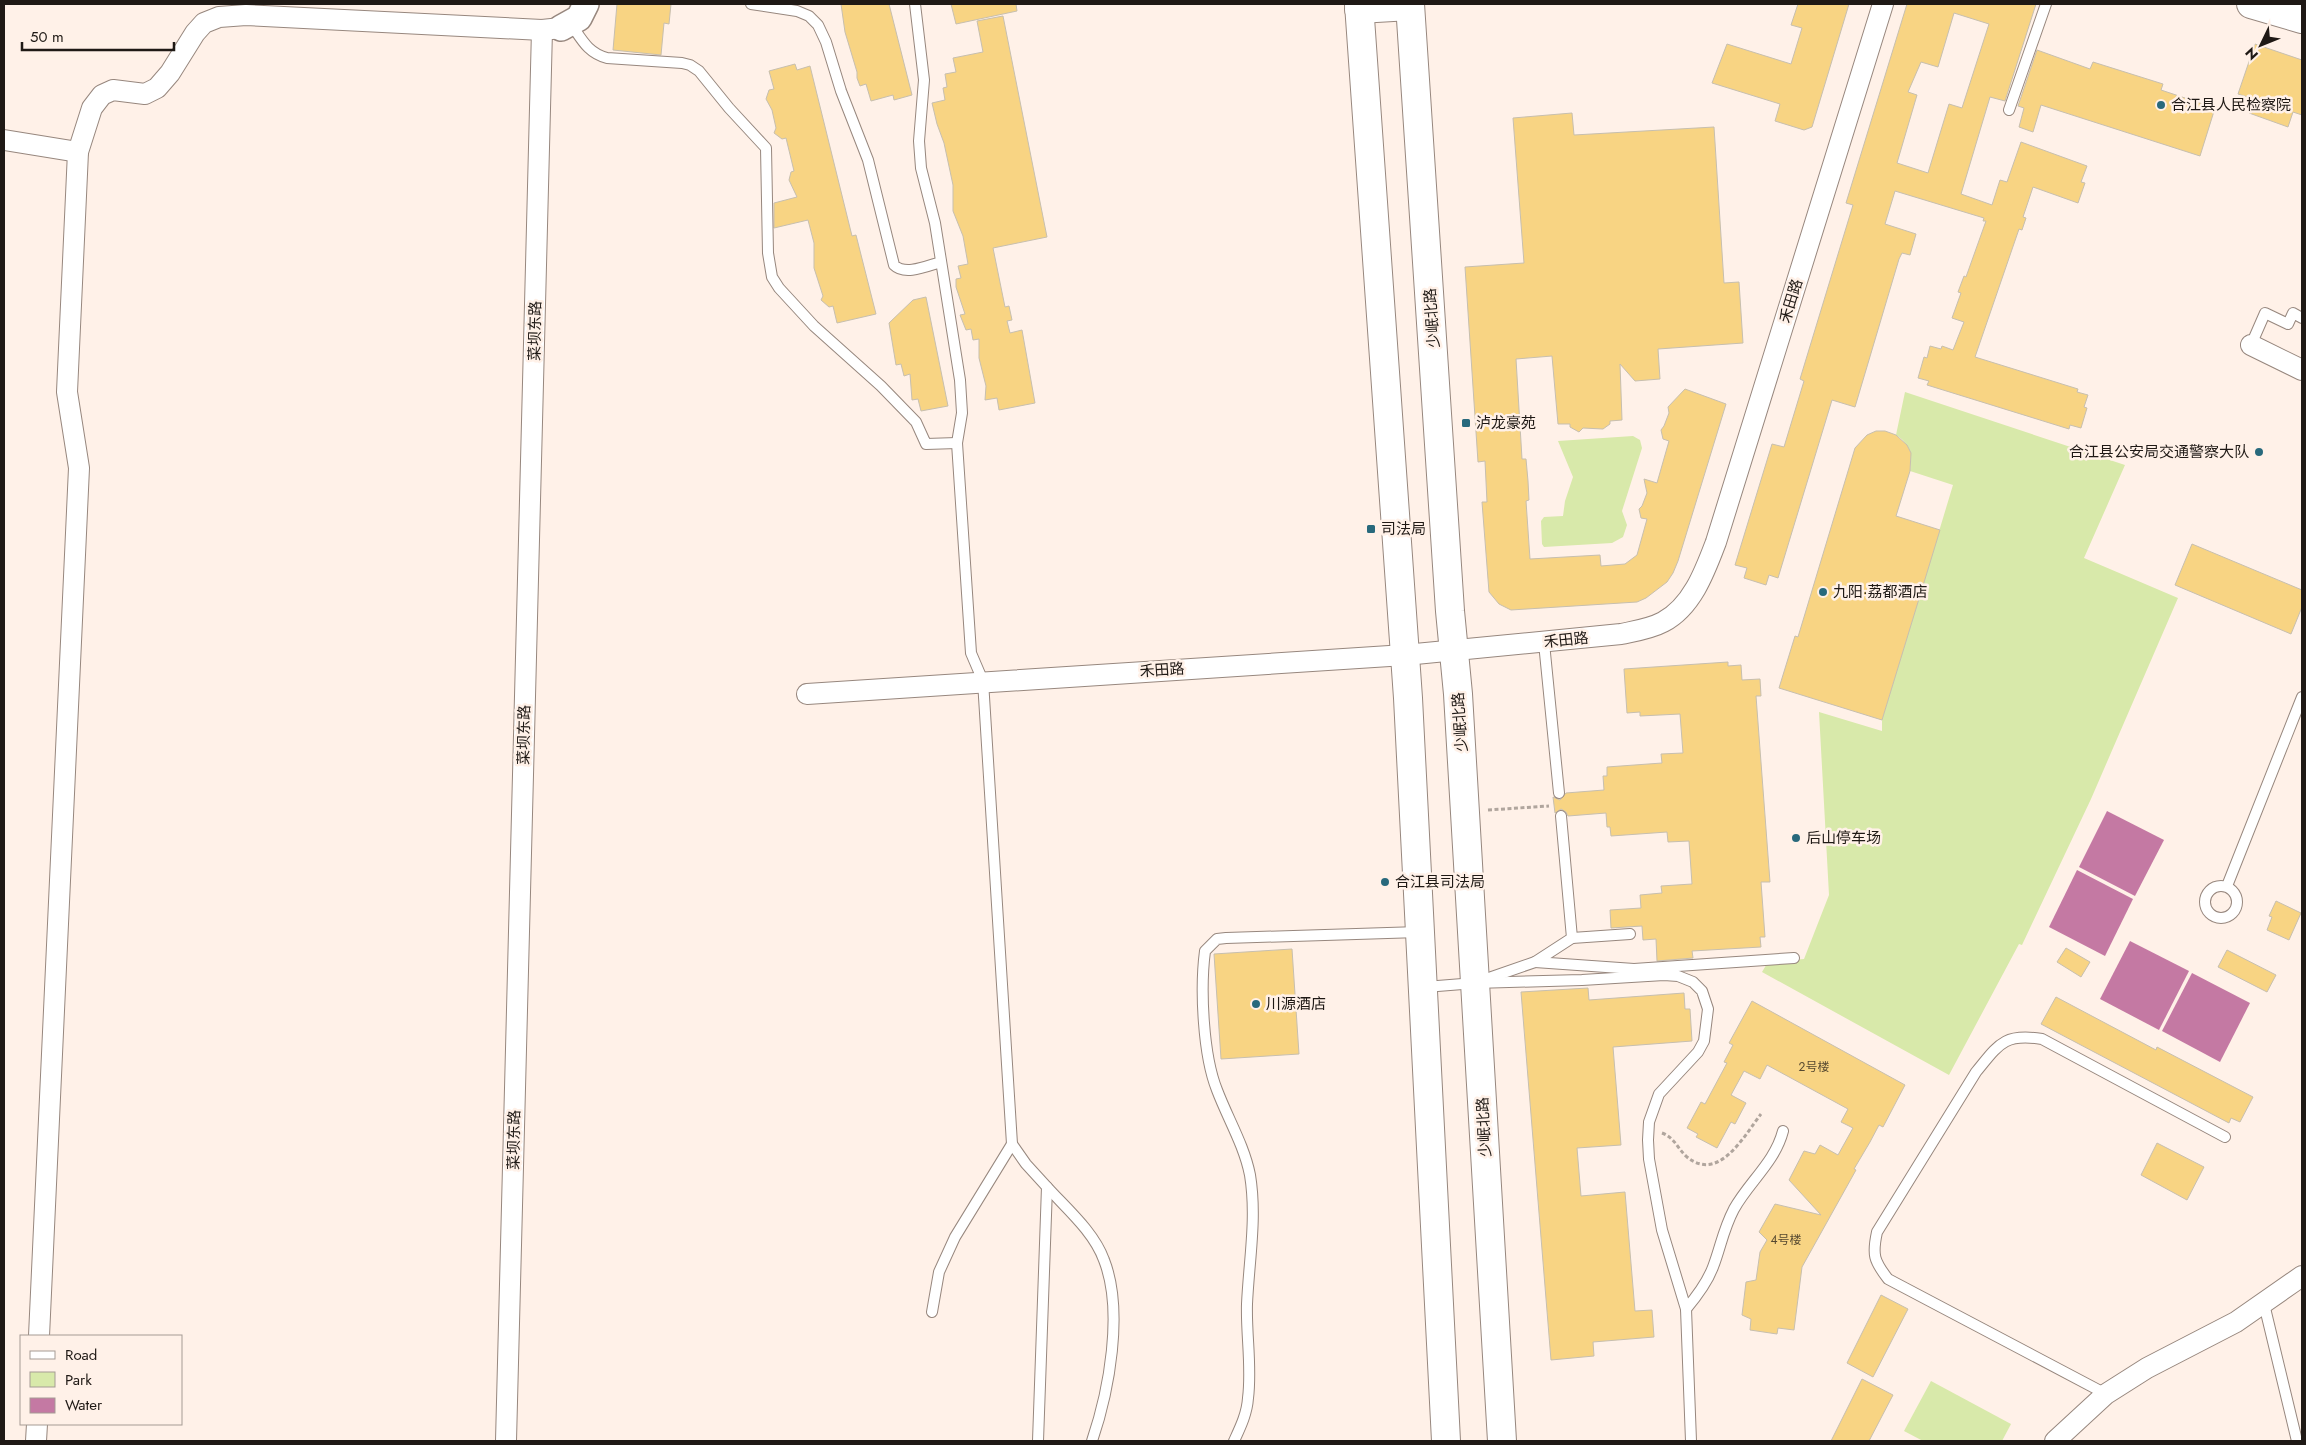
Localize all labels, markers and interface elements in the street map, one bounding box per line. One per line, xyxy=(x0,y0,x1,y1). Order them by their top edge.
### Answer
scale bar xyxy=(22,20,175,52)
north arrow xyxy=(2236,20,2286,70)
text: 50 m xyxy=(30,26,64,48)
text: N xyxy=(2240,43,2263,65)
place label: 合江县人民检察院 xyxy=(2171,94,2291,116)
marker: 合江县人民检察院 xyxy=(2155,99,2167,111)
street label: 禾田路 xyxy=(1774,276,1808,326)
street label: 少岷北路 xyxy=(1419,287,1445,349)
street label: 菜坝东路 xyxy=(523,301,547,361)
place label: 泸龙豪苑 xyxy=(1476,412,1536,434)
marker: 泸龙豪苑 xyxy=(1460,417,1472,429)
place label: 合江县公安局交通警察大队 xyxy=(2069,441,2249,463)
marker: 合江县公安局交通警察大队 xyxy=(2253,446,2265,458)
place label: 司法局 xyxy=(1381,518,1426,540)
marker: 司法局 xyxy=(1365,523,1377,535)
place label: 九阳·荔都酒店 xyxy=(1833,581,1928,603)
marker: 九阳·荔都酒店 xyxy=(1817,586,1829,598)
street label: 禾田路 xyxy=(1542,627,1590,653)
street label: 禾田路 xyxy=(1139,657,1185,683)
street label: 少岷北路 xyxy=(1447,691,1473,753)
street label: 菜坝东路 xyxy=(512,705,536,765)
place label: 后山停车场 xyxy=(1806,827,1881,849)
marker: 后山停车场 xyxy=(1790,832,1802,844)
place label: 合江县司法局 xyxy=(1395,871,1485,893)
marker: 合江县司法局 xyxy=(1379,876,1391,888)
place label: 川源酒店 xyxy=(1266,993,1326,1015)
marker: 川源酒店 xyxy=(1250,998,1262,1010)
house number: 2号楼 xyxy=(1799,1058,1829,1076)
street label: 少岷北路 xyxy=(1471,1096,1497,1158)
street label: 菜坝东路 xyxy=(502,1110,526,1170)
house number: 4号楼 xyxy=(1771,1231,1802,1249)
legend xyxy=(20,1335,182,1425)
text: Road xyxy=(65,1344,97,1366)
text: Park xyxy=(65,1369,92,1391)
text: Water xyxy=(65,1394,103,1416)

